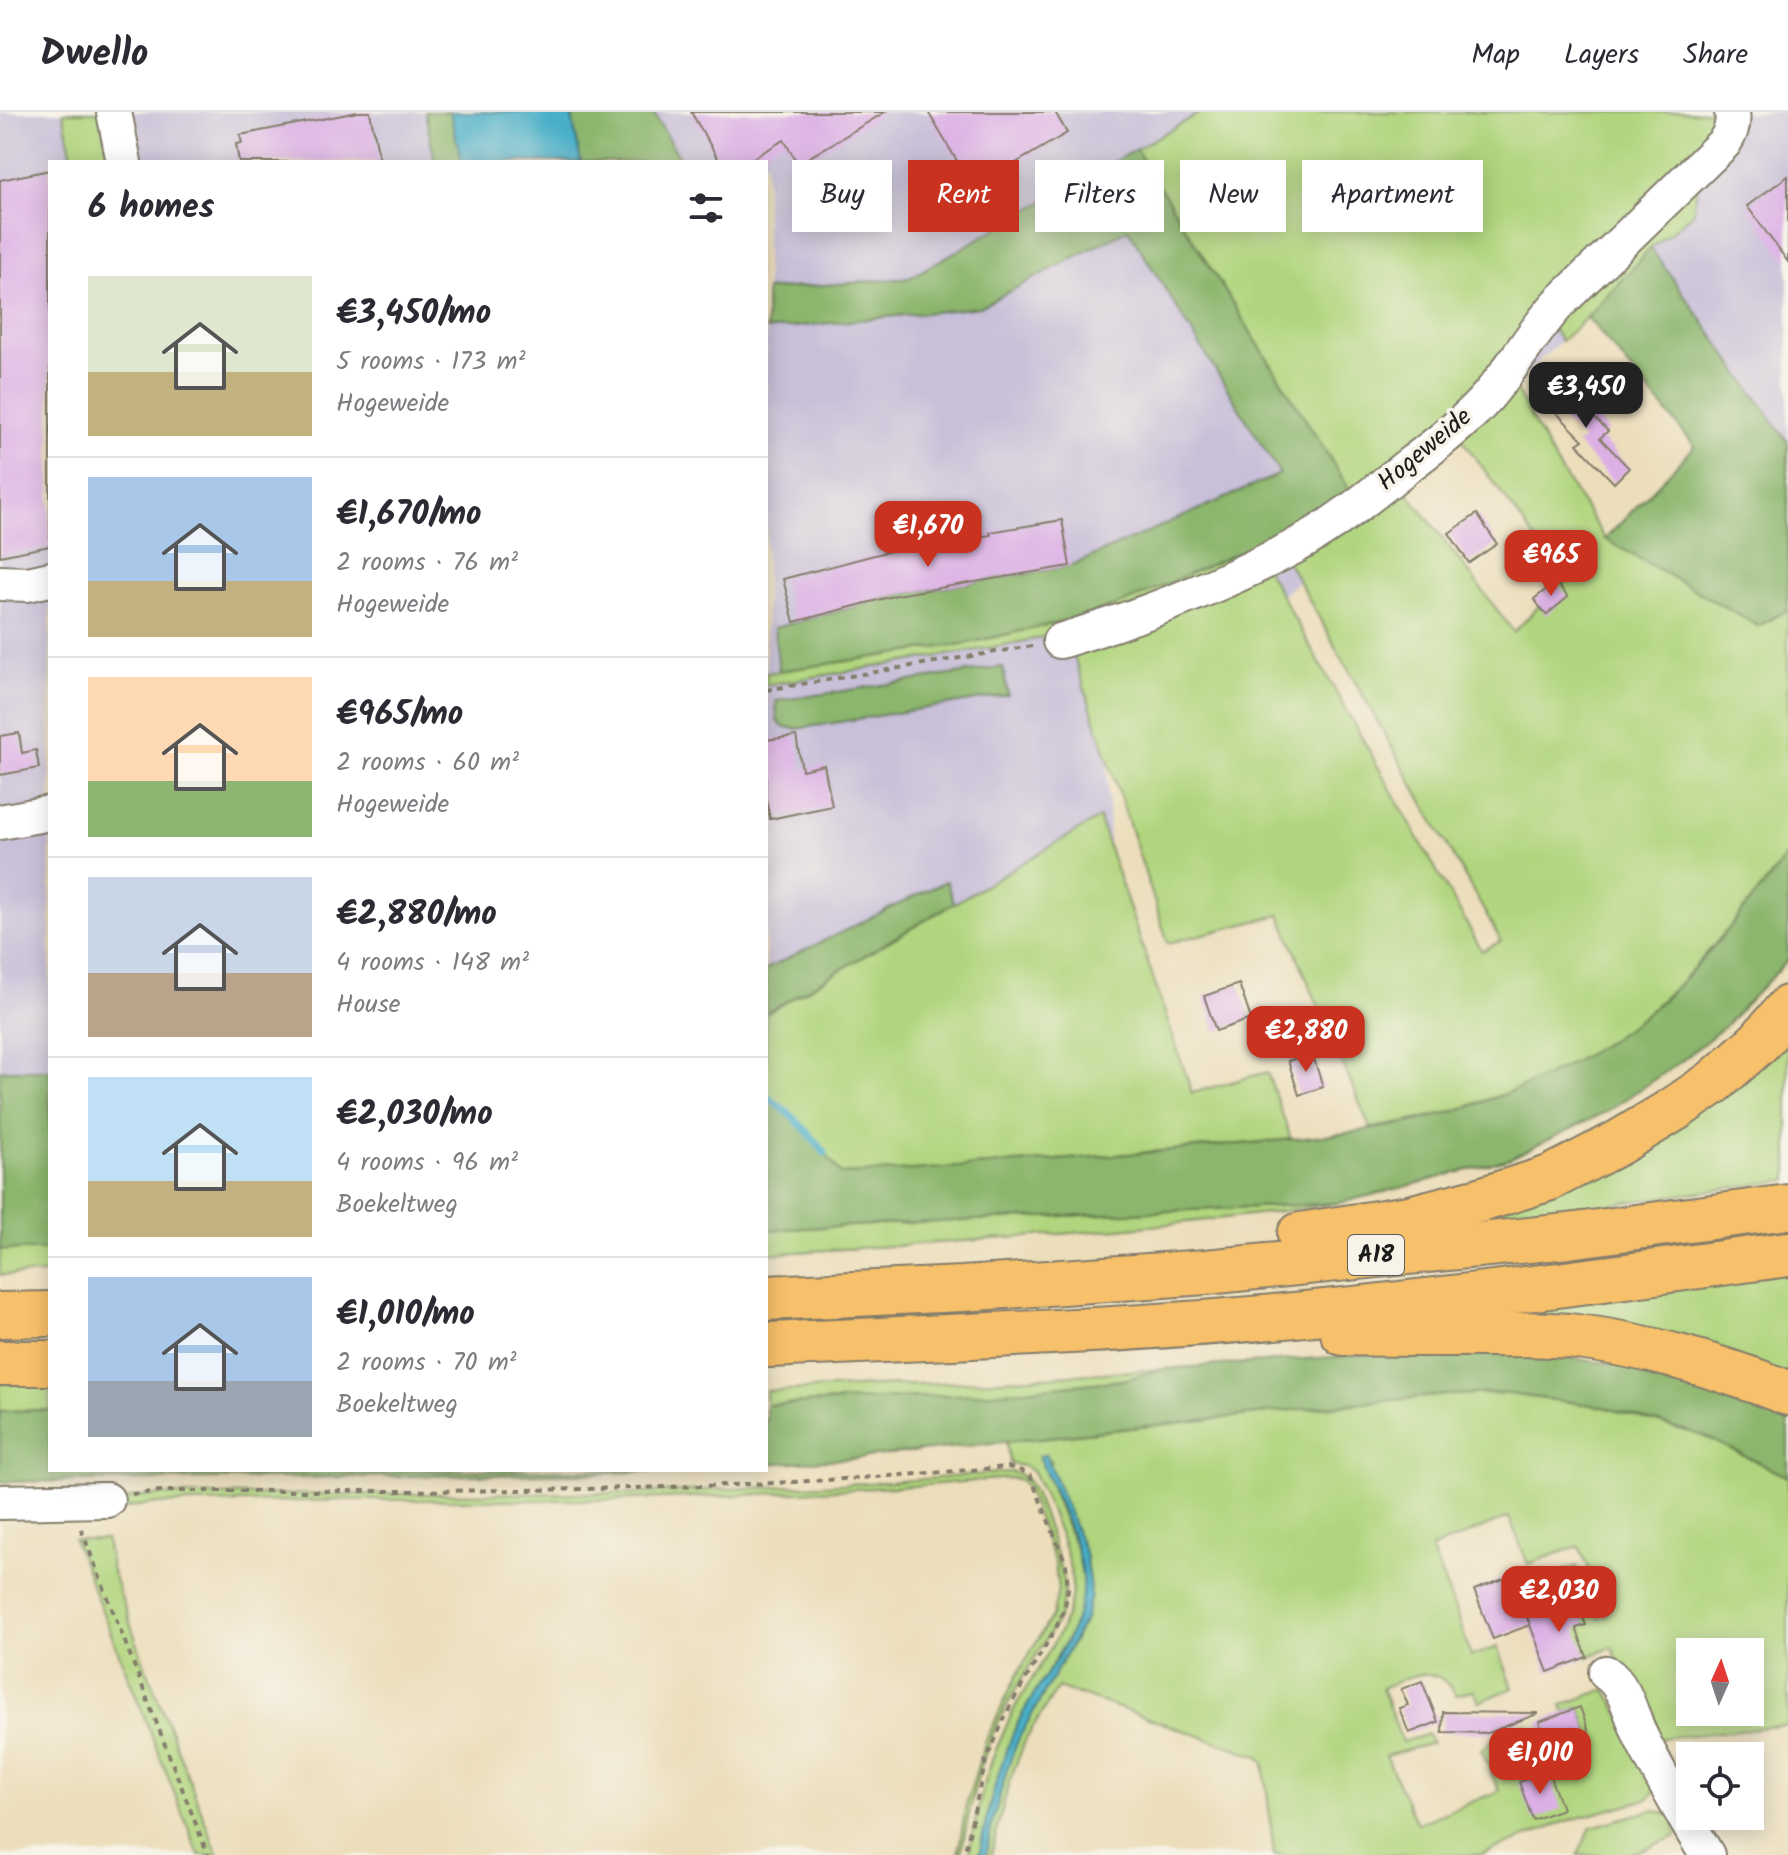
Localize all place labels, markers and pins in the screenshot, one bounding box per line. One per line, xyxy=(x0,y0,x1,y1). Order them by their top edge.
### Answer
pin: €3,450 xyxy=(1521,362,1651,430)
pin: €1,670 xyxy=(863,501,993,569)
pin: €965 xyxy=(1504,530,1598,598)
pin: €2,880 xyxy=(1241,1006,1371,1074)
pin: €2,030 xyxy=(1494,1566,1624,1634)
pin: €1,010 xyxy=(1475,1728,1605,1796)

